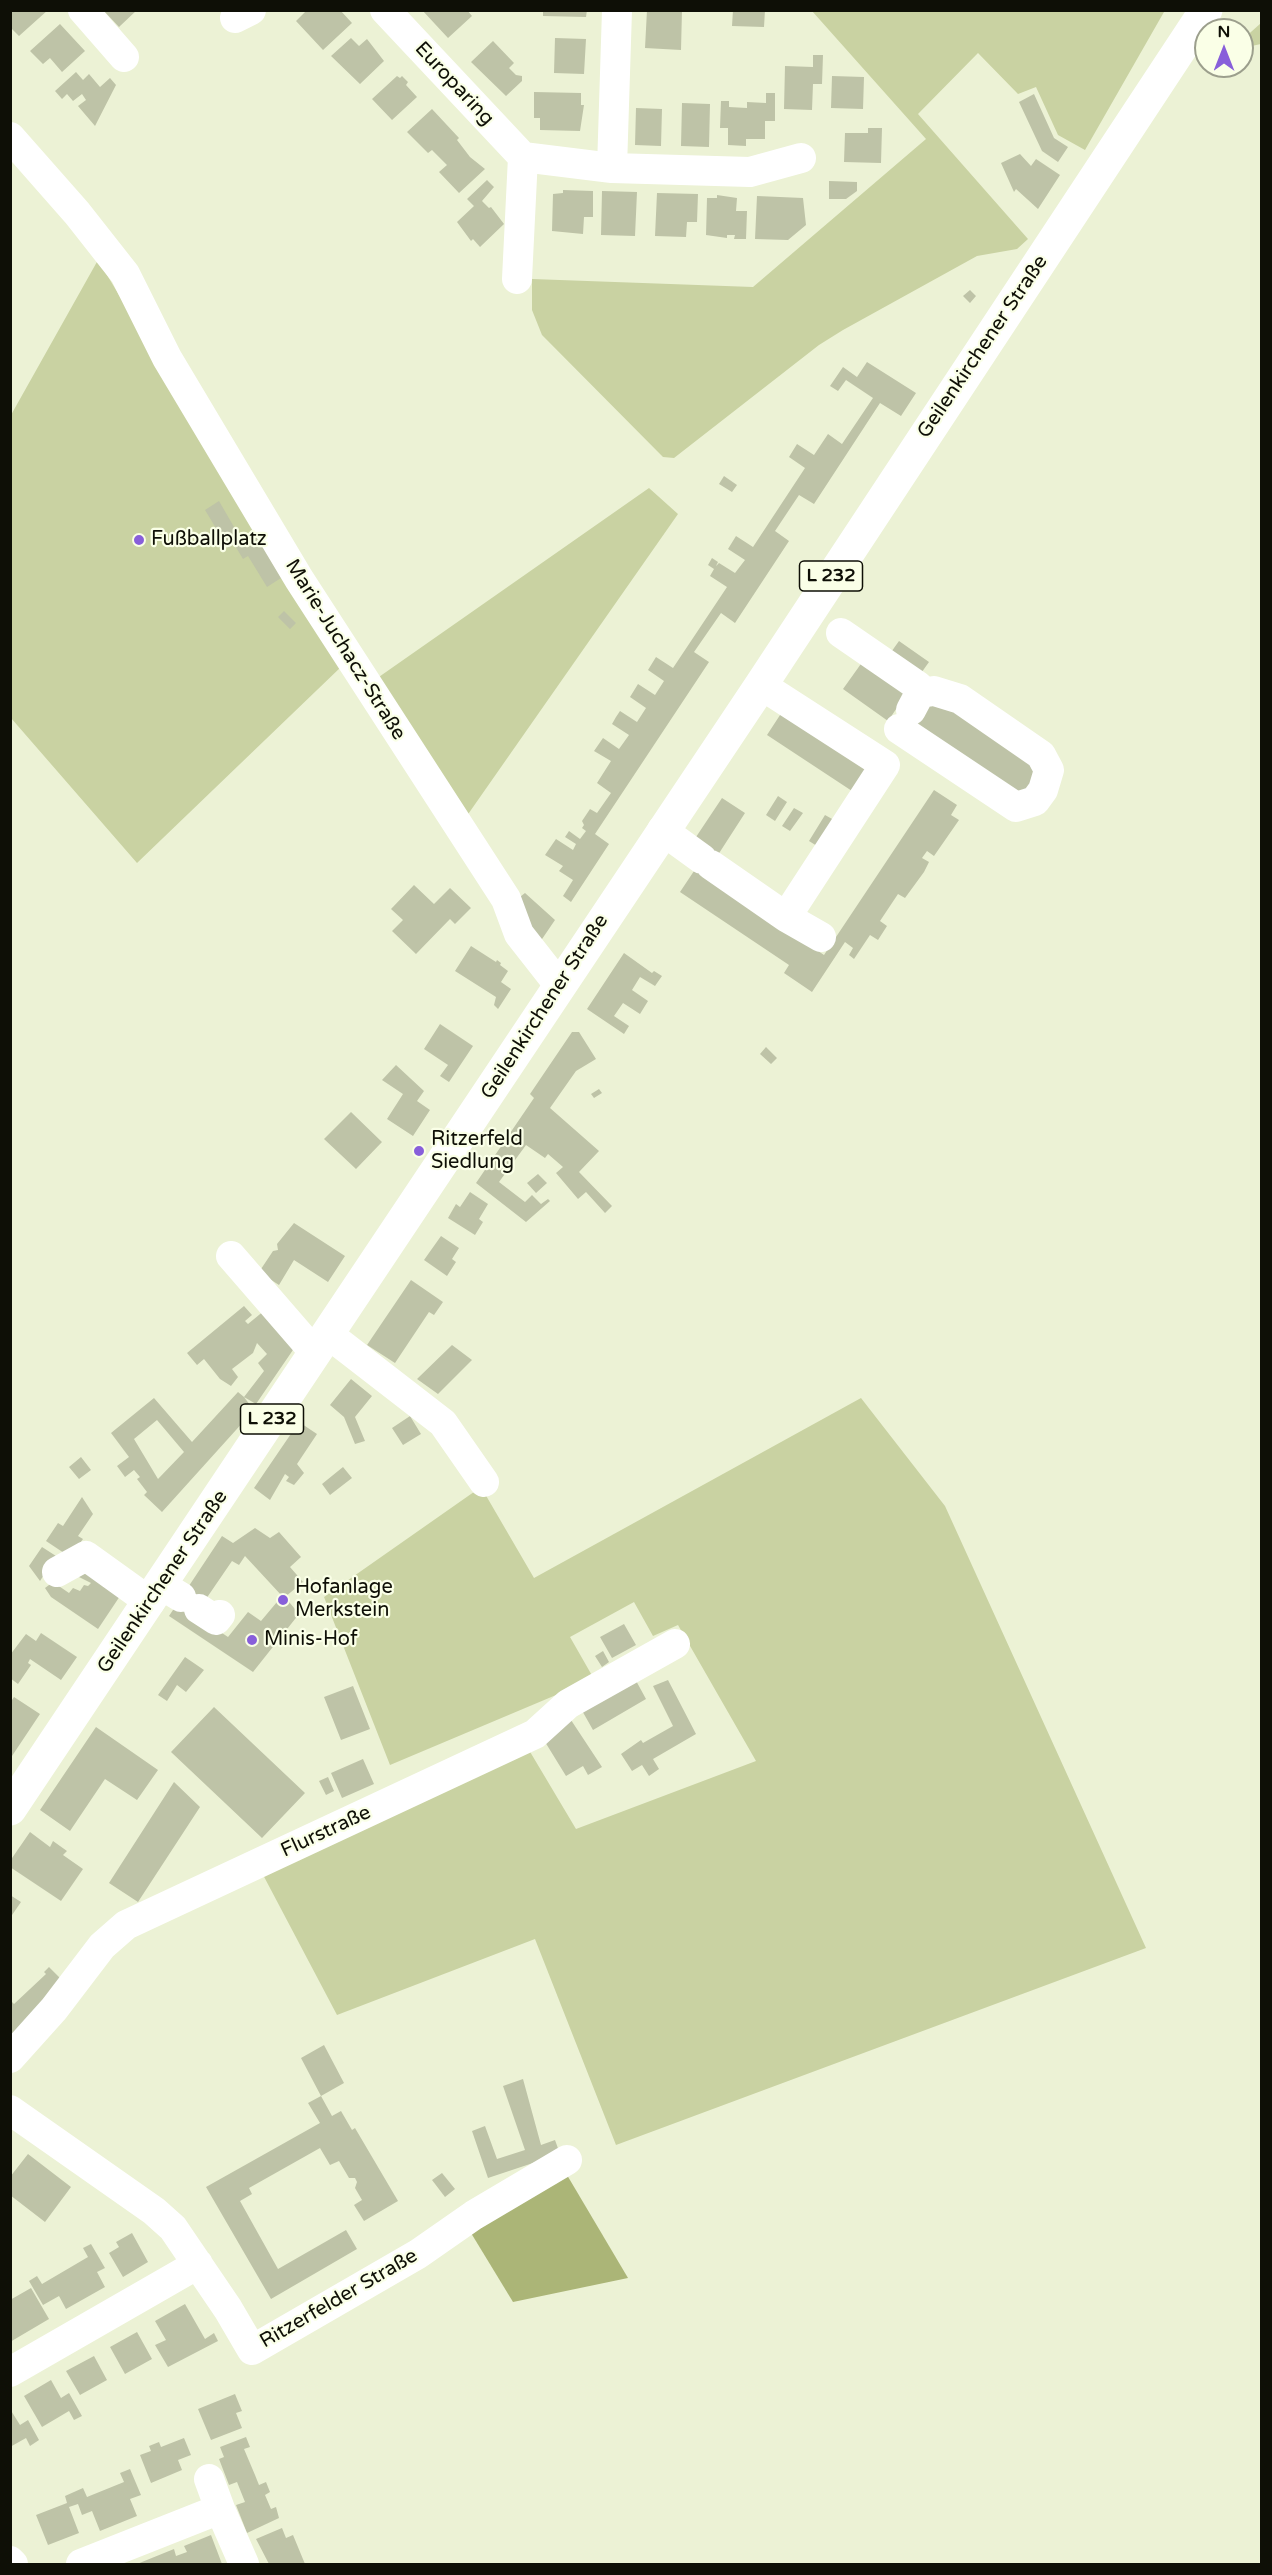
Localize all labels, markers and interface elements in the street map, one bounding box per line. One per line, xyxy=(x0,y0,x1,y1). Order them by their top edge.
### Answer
north arrow xyxy=(1194,18,1254,78)
text: N xyxy=(1218,22,1230,42)
street label: Europaring xyxy=(409,37,499,131)
street label: Geilenkirchener Straße xyxy=(913,251,1053,443)
place label: Fußballplatz xyxy=(151,528,267,552)
marker: Fußballplatz xyxy=(132,533,146,547)
street label: Marie-Juchacz-Straße xyxy=(280,555,410,745)
road number: L 232 xyxy=(800,561,862,591)
street label: Geilenkirchener Straße xyxy=(476,910,614,1104)
place label: Ritzerfeld Siedlung xyxy=(431,1128,523,1175)
marker: Ritzerfeld Siedlung xyxy=(412,1144,426,1158)
road number: L 232 xyxy=(240,1404,304,1434)
street label: Geilenkirchener Straße xyxy=(93,1486,233,1678)
place label: Hofanlage Merkstein xyxy=(295,1576,393,1623)
marker: Hofanlage Merkstein xyxy=(276,1593,290,1607)
place label: Minis-Hof xyxy=(264,1628,358,1652)
marker: Minis-Hof xyxy=(245,1633,259,1647)
street label: Flurstraße xyxy=(277,1801,375,1863)
street label: Ritzerfelder Straße xyxy=(256,2244,422,2354)

